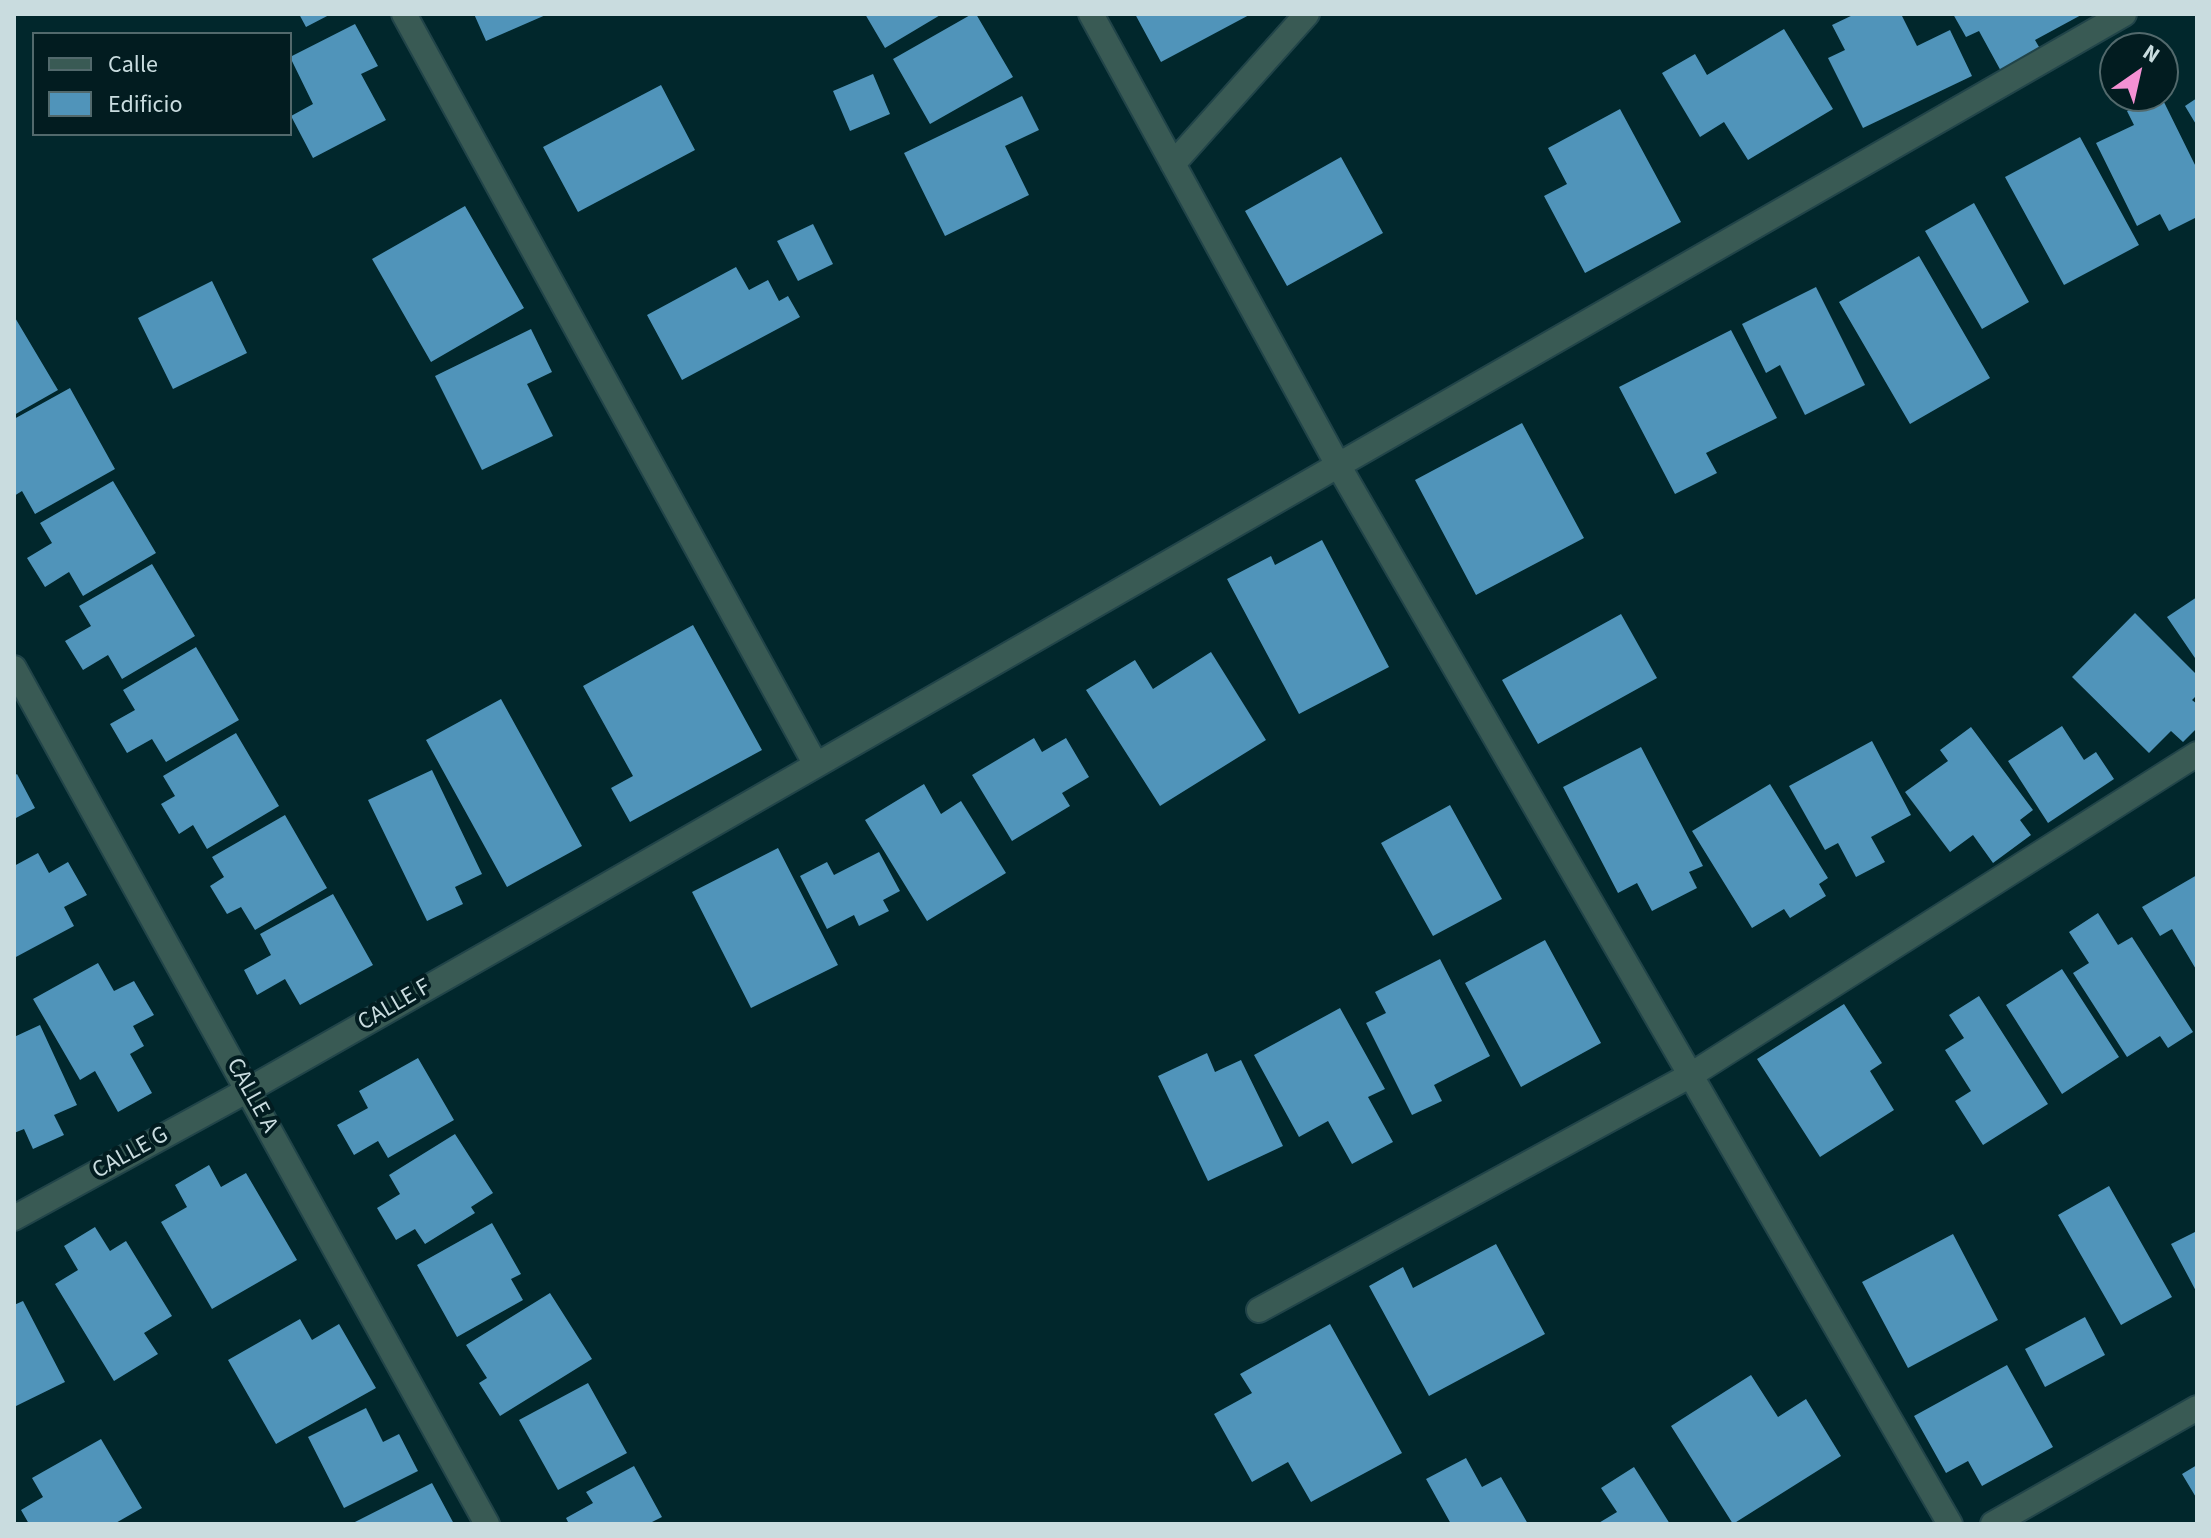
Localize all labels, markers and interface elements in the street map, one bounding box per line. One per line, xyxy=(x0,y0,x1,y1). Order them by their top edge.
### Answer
legend xyxy=(32,32,292,136)
north arrow xyxy=(2099,32,2179,112)
text: N xyxy=(2136,36,2166,71)
text: Calle xyxy=(108,47,158,82)
text: Edificio xyxy=(108,87,182,122)
street label: CALLE F xyxy=(353,974,437,1038)
street label: CALLE A xyxy=(219,1054,283,1138)
street label: CALLE G xyxy=(88,1121,174,1187)

